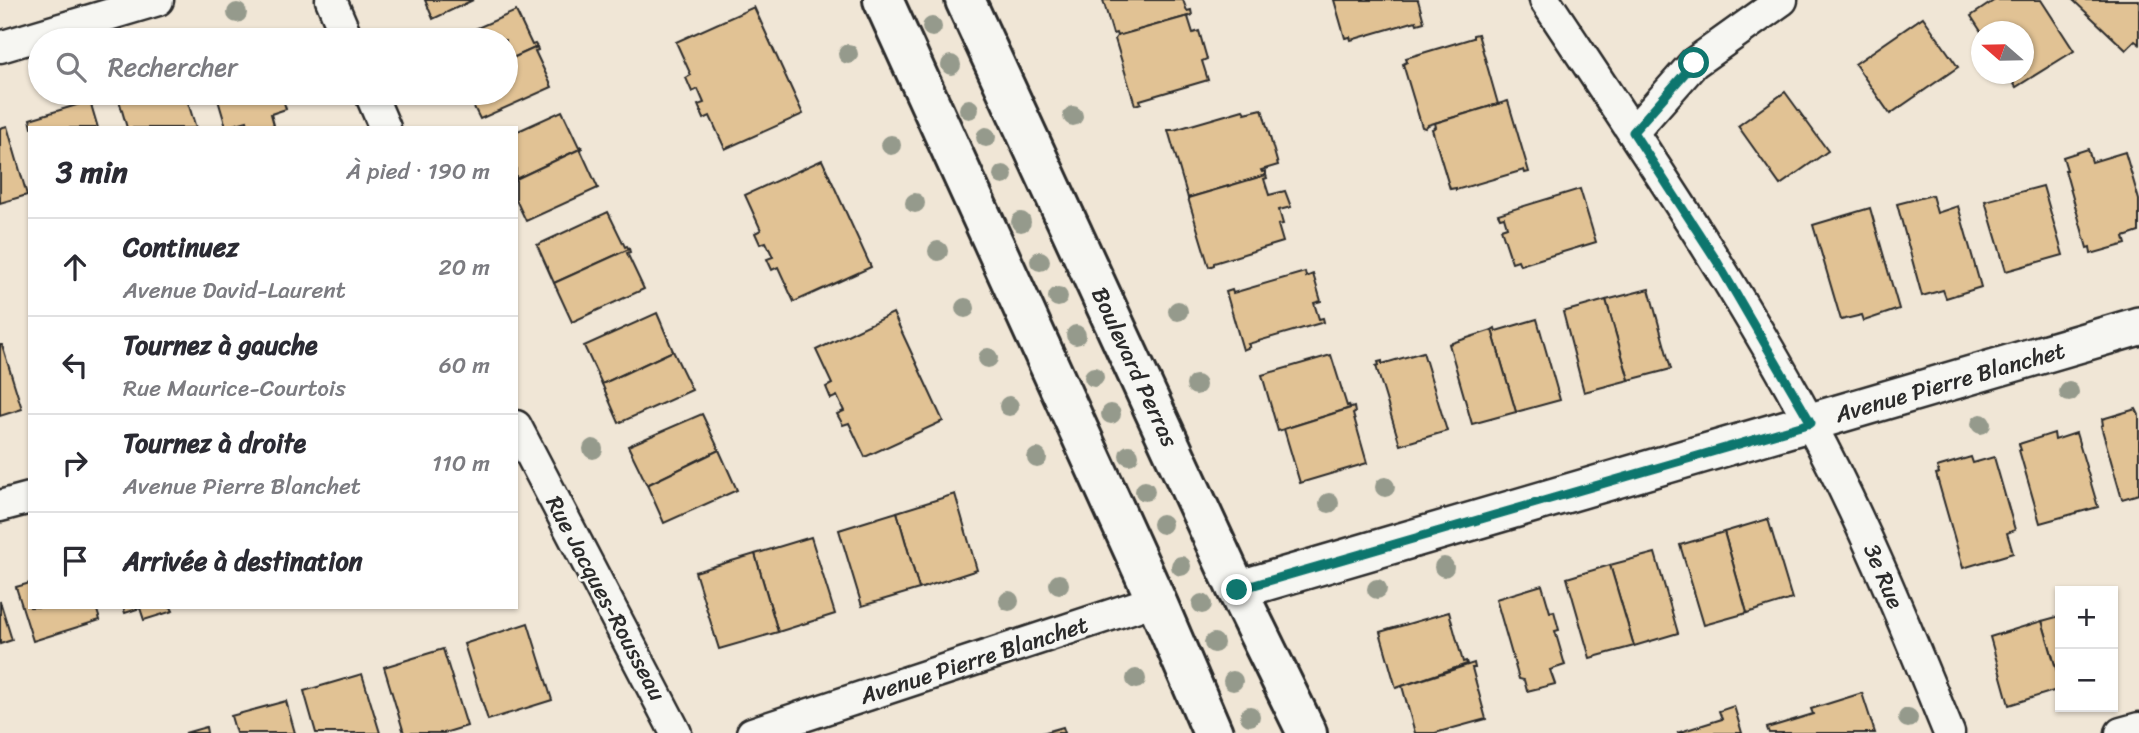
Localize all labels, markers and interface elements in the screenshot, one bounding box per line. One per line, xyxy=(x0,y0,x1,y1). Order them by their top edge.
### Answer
north arrow xyxy=(1971,21,2034,84)
search box xyxy=(28,28,518,105)
text: Rechercher xyxy=(108,44,238,90)
route start xyxy=(1678,47,1709,78)
icon: search xyxy=(52,48,90,86)
text: 3 min xyxy=(56,145,128,199)
text: À pied · 190 m xyxy=(346,151,490,192)
text: Continuez xyxy=(123,224,239,270)
text: 20 m xyxy=(439,247,490,288)
icon: ahead xyxy=(56,248,94,286)
text: Avenue David-Laurent xyxy=(123,270,346,311)
street label: Boulevard Perras xyxy=(1079,280,1190,455)
text: Tournez à gauche xyxy=(123,322,318,368)
street label: Avenue Pierre Blanchet xyxy=(1829,330,2070,435)
text: 60 m xyxy=(439,345,490,386)
icon: left xyxy=(56,346,94,384)
text: Rue Maurice-Courtois xyxy=(123,368,346,409)
text: Tournez à droite xyxy=(123,420,306,466)
text: 110 m xyxy=(432,443,490,484)
icon: right xyxy=(56,444,94,482)
text: Avenue Pierre Blanchet xyxy=(123,466,361,507)
street label: Rue Jacques-Rousseau xyxy=(534,488,677,709)
street label: 3e Rue xyxy=(1851,537,1916,615)
text: Arrivée à destination xyxy=(123,538,363,584)
icon: arrive xyxy=(56,542,94,580)
route end xyxy=(1221,574,1252,605)
map controls xyxy=(2055,586,2118,712)
button: + xyxy=(2055,586,2118,649)
street label: Avenue Pierre Blanchet xyxy=(854,604,1094,717)
button: − xyxy=(2055,649,2118,712)

